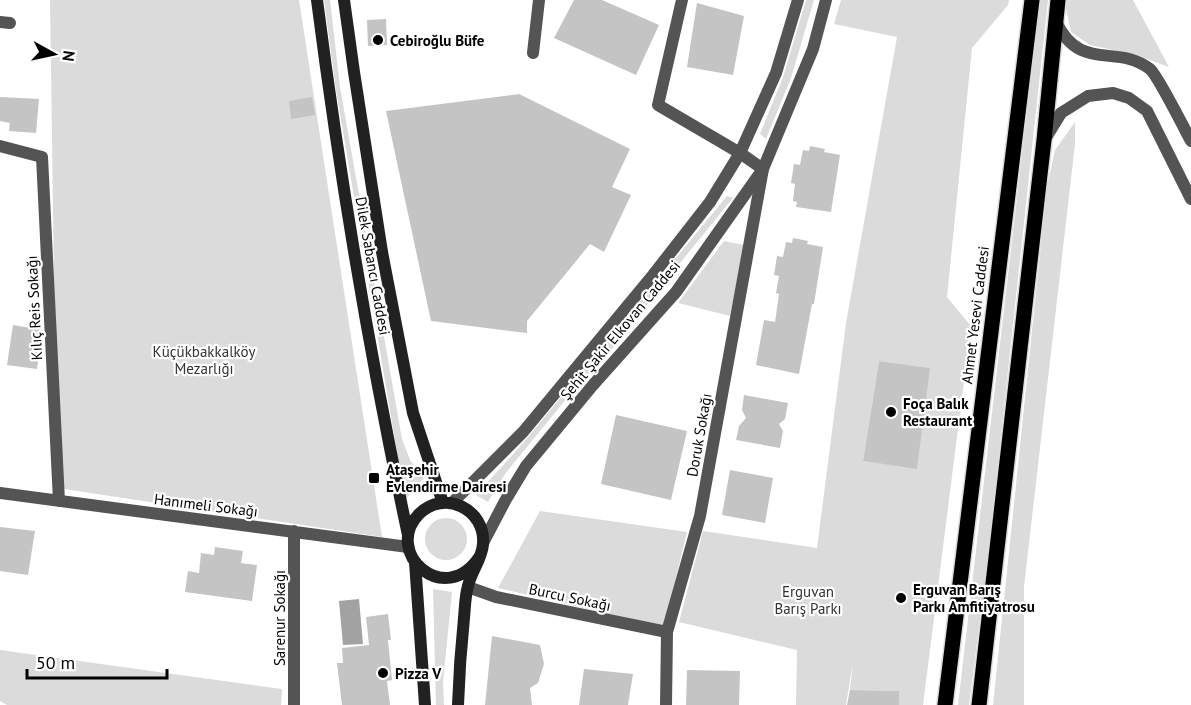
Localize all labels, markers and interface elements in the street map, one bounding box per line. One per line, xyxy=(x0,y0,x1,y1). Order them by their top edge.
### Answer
north arrow xyxy=(24,24,84,84)
place label: Cebiroğlu Büfe xyxy=(390,31,485,50)
marker: Cebiroğlu Büfe xyxy=(371,33,385,47)
text: N xyxy=(58,49,79,63)
street label: Dilek Sabancı Caddesi xyxy=(351,195,395,337)
street label: Ahmet Yesevi Caddesi xyxy=(957,245,993,385)
street label: Kılıç Reis Sokağı xyxy=(22,255,46,361)
street label: Şehit Şakir Elkovan Caddesi xyxy=(556,256,684,404)
park label: Küçükbakkalköy Mezarlığı xyxy=(153,342,255,378)
street label: Doruk Sokağı xyxy=(682,392,716,478)
place label: Foça Balık Restaurant xyxy=(903,394,973,430)
marker: Foça Balık Restaurant xyxy=(884,405,898,419)
place label: Ataşehir Evlendirme Dairesi xyxy=(386,460,507,496)
marker: Ataşehir Evlendirme Dairesi xyxy=(367,471,381,485)
street label: Hanımeli Sokağı xyxy=(153,489,259,521)
street label: Sarenur Sokağı xyxy=(270,570,289,666)
street label: Burcu Sokağı xyxy=(527,579,613,615)
place label: Erguvan Barış Parkı Amfitiyatrosu xyxy=(913,580,1035,616)
park label: Erguvan Barış Parkı xyxy=(774,582,842,618)
marker: Erguvan Barış Parkı Amfitiyatrosu xyxy=(894,591,908,605)
scale bar xyxy=(27,642,166,680)
text: 50 m xyxy=(36,651,75,674)
place label: Pizza V xyxy=(395,664,442,683)
marker: Pizza V xyxy=(376,666,390,680)

